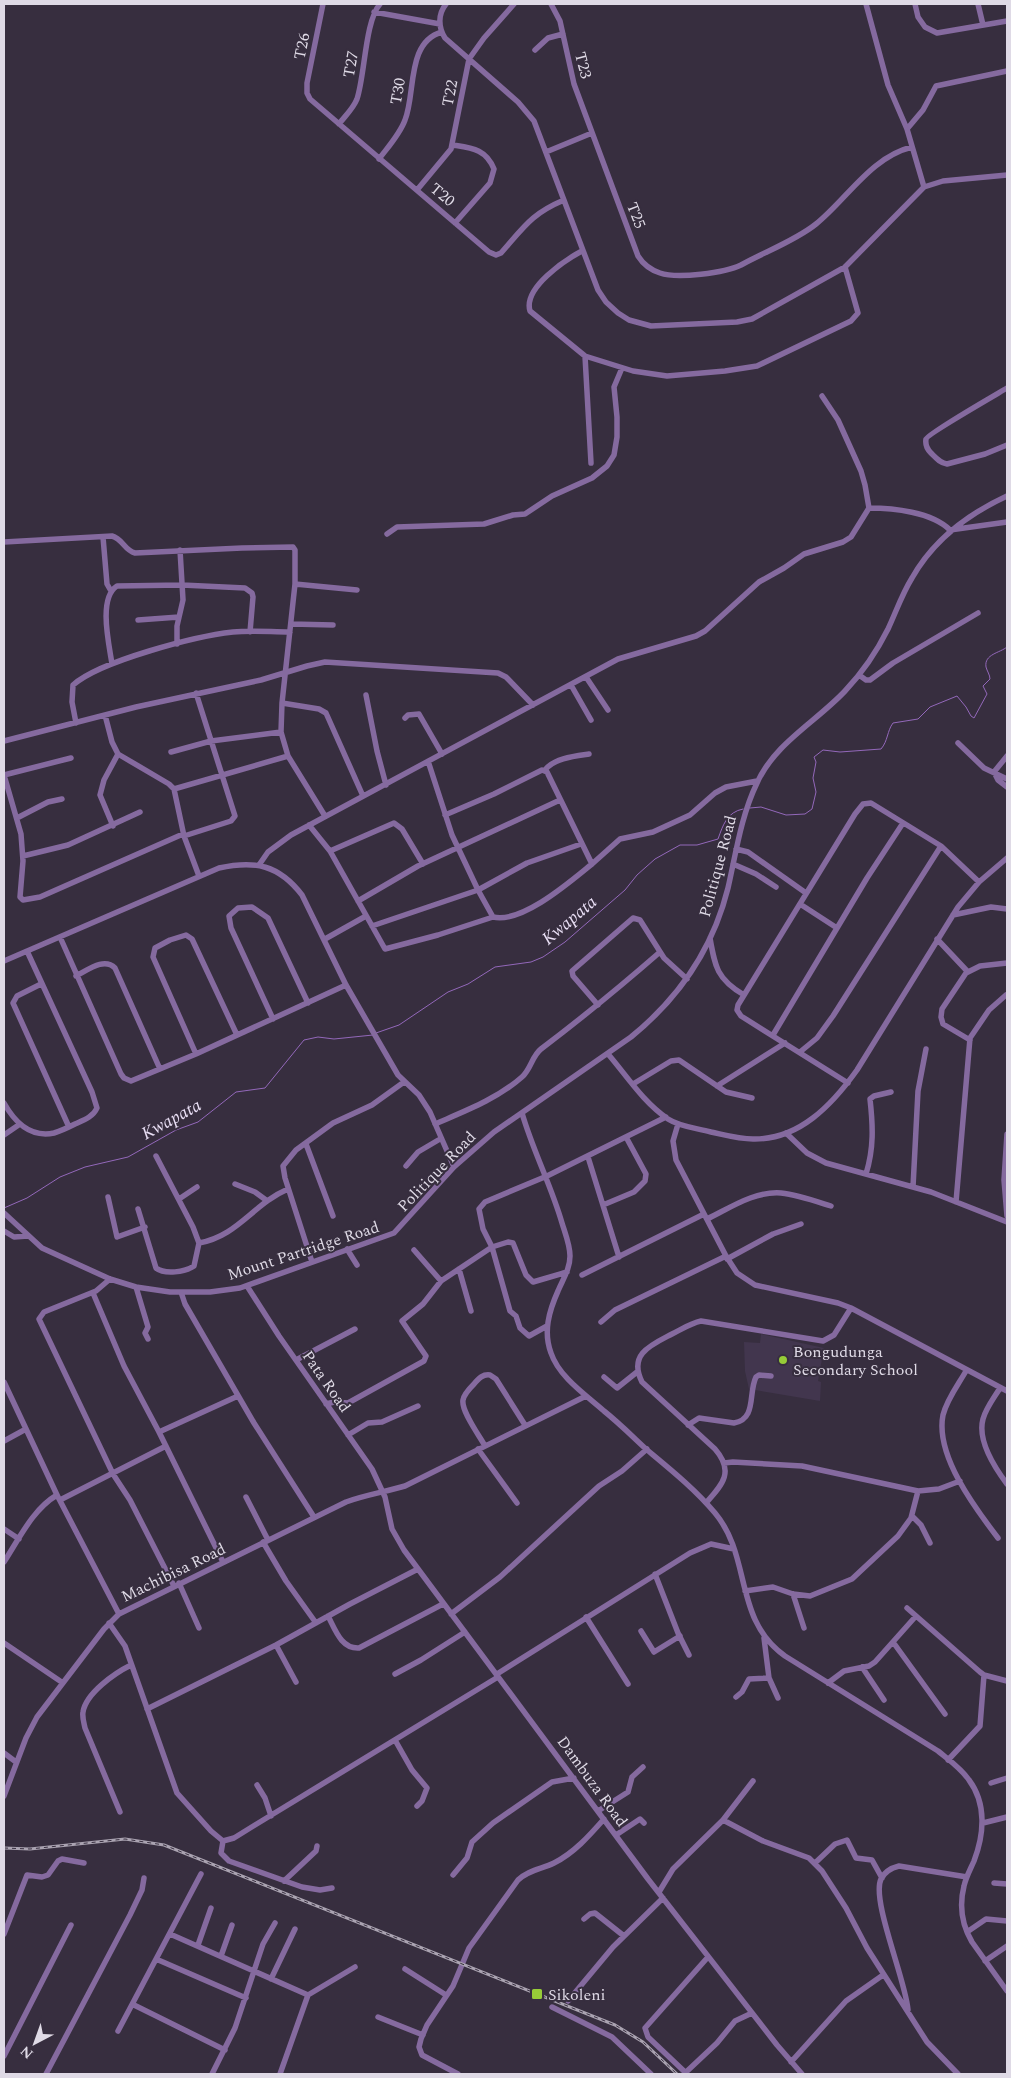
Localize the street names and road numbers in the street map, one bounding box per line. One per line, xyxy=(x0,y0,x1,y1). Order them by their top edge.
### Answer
street label: T26 xyxy=(288,31,316,62)
street label: T27 xyxy=(337,49,365,79)
street label: T23 xyxy=(568,49,598,81)
street label: T30 xyxy=(384,76,412,106)
street label: T22 xyxy=(436,78,464,109)
street label: T20 xyxy=(424,177,460,213)
street label: T25 xyxy=(620,199,652,232)
street label: Politique Road xyxy=(693,813,743,920)
street label: Politique Road xyxy=(392,1126,482,1218)
street label: Mount Partridge Road xyxy=(224,1215,382,1287)
street label: Pata Road xyxy=(296,1346,356,1418)
street label: Machibisa Road xyxy=(117,1537,230,1609)
street label: Dambuza Road xyxy=(551,1731,633,1832)

